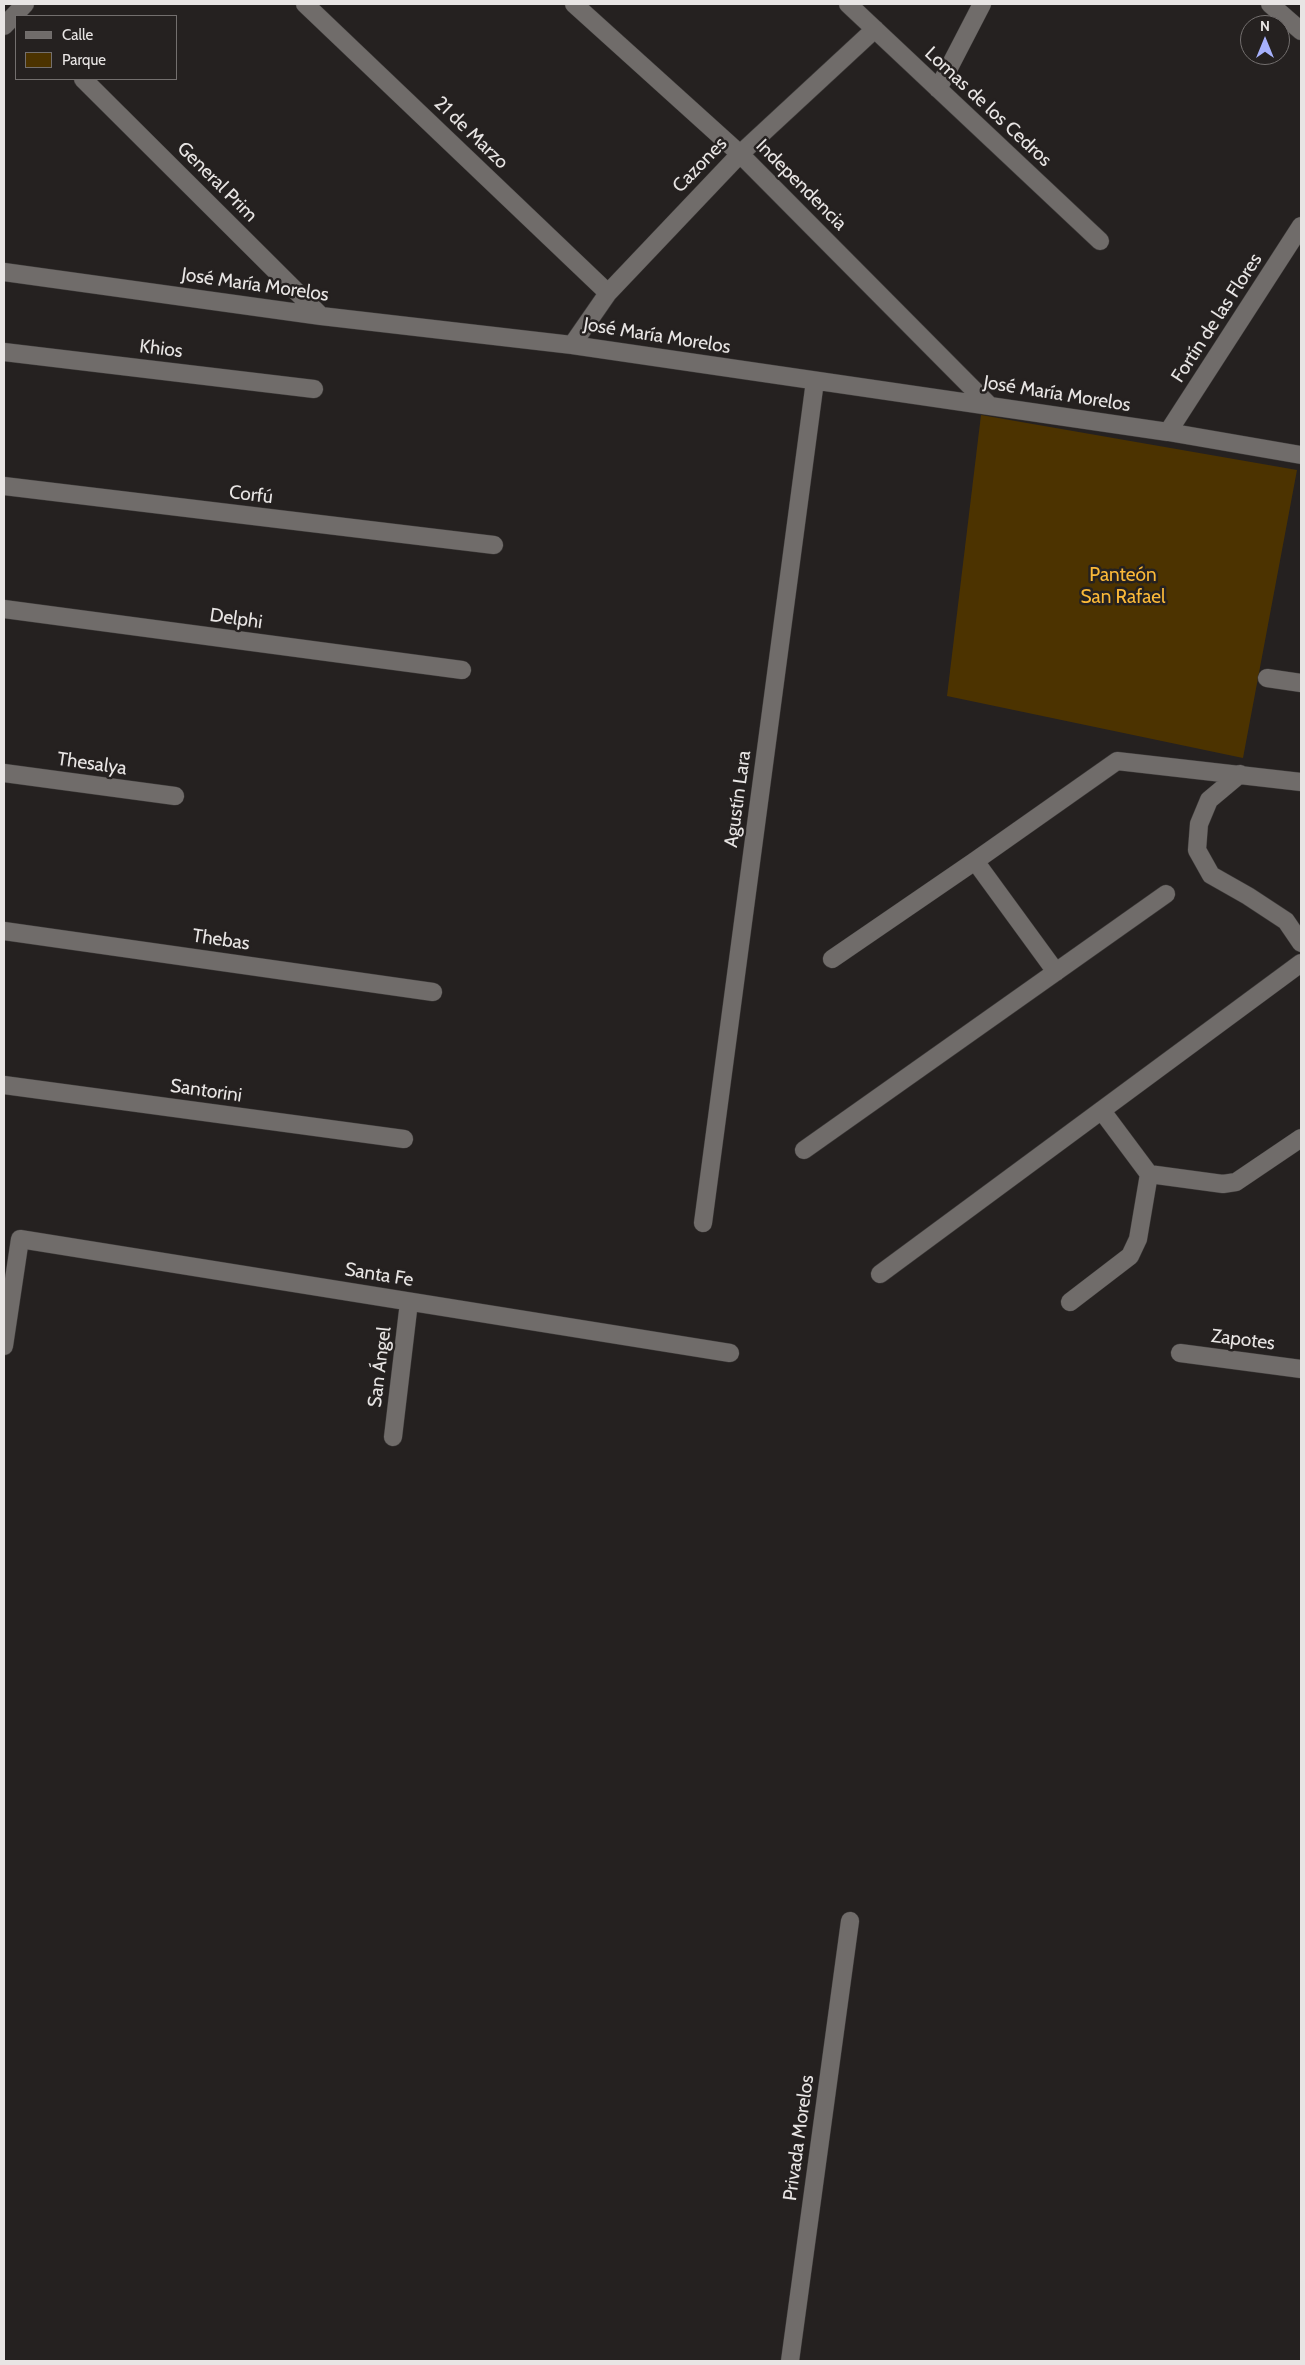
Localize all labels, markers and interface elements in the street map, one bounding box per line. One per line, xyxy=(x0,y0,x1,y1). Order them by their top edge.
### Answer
legend xyxy=(15,15,178,80)
north arrow xyxy=(1240,15,1290,65)
text: N xyxy=(1260,17,1270,35)
text: Calle xyxy=(62,26,93,44)
street label: Lomas de los Cedros xyxy=(920,42,1056,172)
text: Parque xyxy=(62,51,106,69)
street label: 21 de Marzo xyxy=(429,92,513,174)
street label: Cazones xyxy=(668,133,732,197)
street label: Independencia xyxy=(751,135,851,235)
street label: General Prim xyxy=(172,137,262,227)
street label: Fortín de las Flores xyxy=(1167,249,1267,387)
street label: José María Morelos xyxy=(180,263,330,307)
street label: José María Morelos xyxy=(582,313,732,359)
street label: Khios xyxy=(138,335,184,363)
street label: José María Morelos xyxy=(982,371,1132,417)
street label: Corfú xyxy=(228,481,274,509)
park label: Panteón San Rafael xyxy=(1080,564,1166,608)
street label: Delphi xyxy=(208,604,264,634)
street label: Thesalya xyxy=(56,748,128,780)
street label: Agustín Lara xyxy=(720,749,756,849)
street label: Thebas xyxy=(191,925,251,955)
street label: Santorini xyxy=(169,1075,243,1107)
street label: Santa Fe xyxy=(343,1258,415,1292)
street label: San Ángel xyxy=(364,1325,396,1409)
street label: Zapotes xyxy=(1210,1325,1276,1355)
street label: Privada Morelos xyxy=(779,2074,819,2202)

